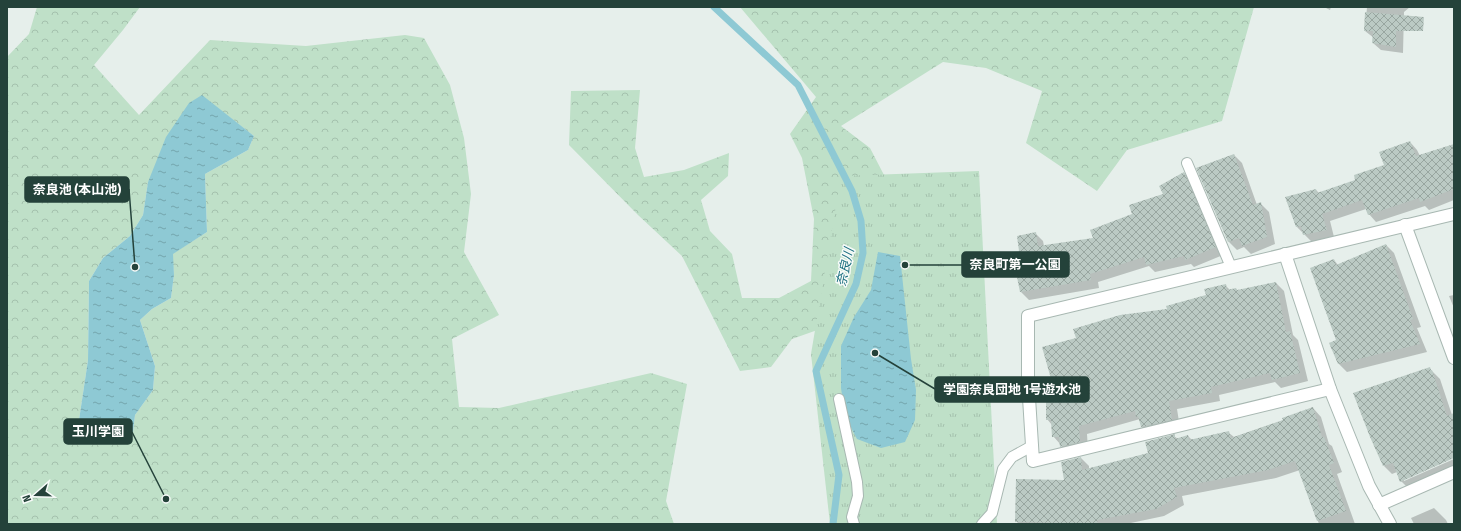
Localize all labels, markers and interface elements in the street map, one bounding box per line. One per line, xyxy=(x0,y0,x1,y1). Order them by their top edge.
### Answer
callout: 奈良池 (本山池) xyxy=(25,177,129,202)
text: 奈良池 (本山池) xyxy=(33,182,121,197)
water label: 奈良川 xyxy=(833,244,857,288)
callout: 奈良町第一公園 xyxy=(962,252,1069,277)
text: 奈良町第一公園 xyxy=(969,257,1061,272)
callout: 学園奈良団地 1号遊水池 xyxy=(935,377,1089,402)
text: 学園奈良団地 1号遊水池 xyxy=(943,382,1081,397)
callout: 玉川学園 xyxy=(64,419,132,444)
text: 玉川学園 xyxy=(72,424,124,439)
north arrow xyxy=(16,475,56,515)
text: N xyxy=(20,493,34,504)

